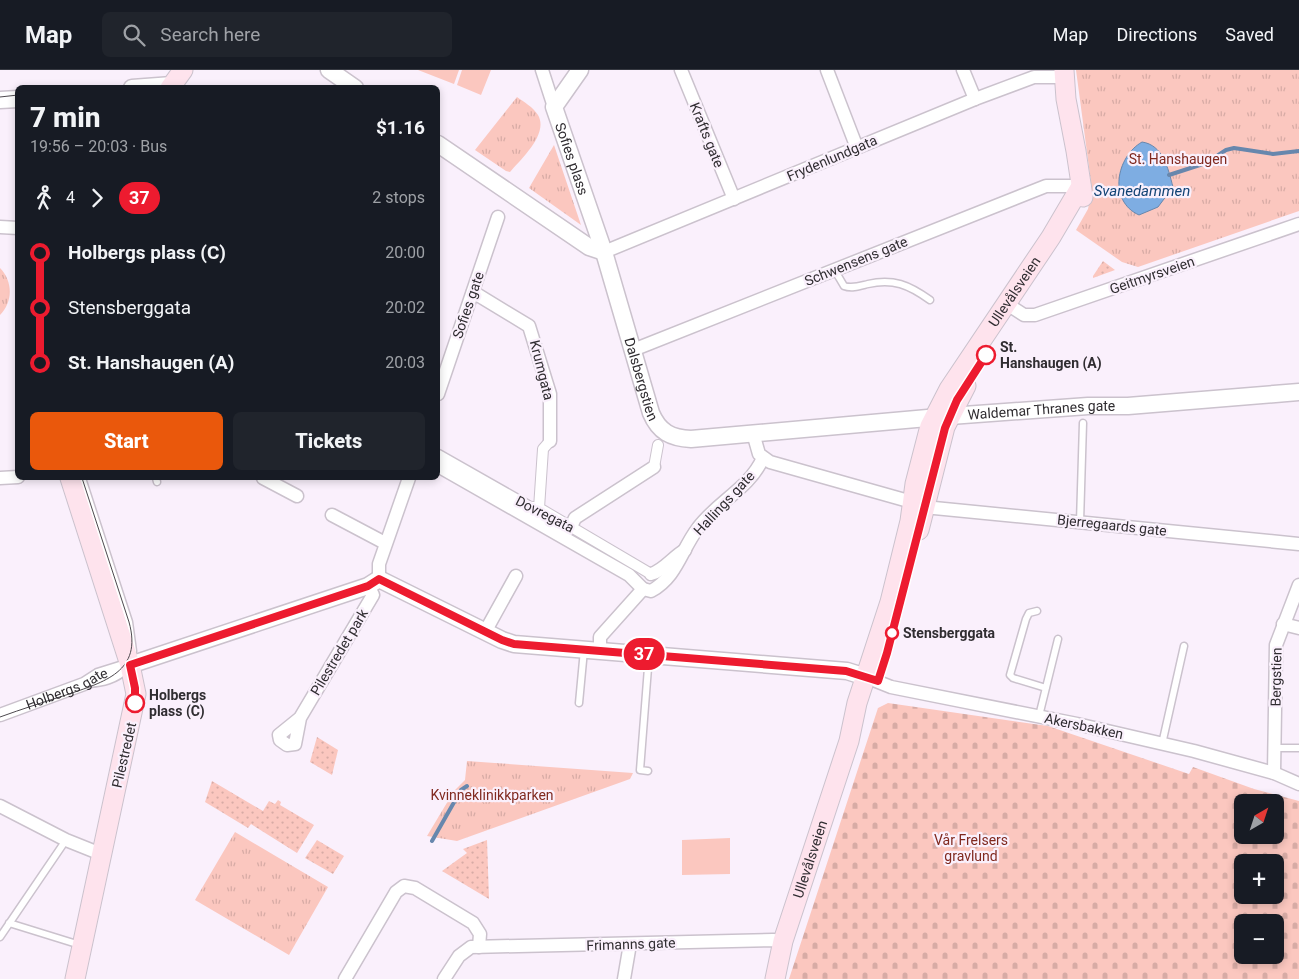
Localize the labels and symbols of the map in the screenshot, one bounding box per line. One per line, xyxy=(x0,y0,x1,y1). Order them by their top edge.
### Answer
street label: Krafts gate xyxy=(687,100,727,170)
street label: Sofies plass xyxy=(552,120,592,197)
street label: Frydenlundgata xyxy=(784,132,880,184)
park label: St. Hanshaugen xyxy=(1129,151,1227,167)
water label: Svanedammen xyxy=(1094,182,1190,200)
street label: Schwensens gate xyxy=(802,233,910,289)
street label: Geitmyrsveien xyxy=(1108,253,1196,297)
street label: Ullevålsveien xyxy=(985,254,1043,330)
street label: Sofies gate xyxy=(449,269,487,341)
street label: Dalsbergstien xyxy=(621,336,661,423)
street label: Krumgata xyxy=(527,338,557,402)
place label: St. Hanshaugen (A) xyxy=(1000,339,1102,372)
marker: St. Hanshaugen (A) xyxy=(976,345,996,365)
street label: Waldemar Thranes gate xyxy=(967,398,1115,423)
street label: Hallings gate xyxy=(690,468,758,538)
street label: Dovregata xyxy=(513,492,577,536)
street label: Bjerregaards gate xyxy=(1056,511,1168,539)
street label: Pilestredet park xyxy=(307,605,371,698)
place label: Stensberggata xyxy=(903,625,996,641)
marker: Stensberggata xyxy=(885,626,899,640)
line badge: 37 xyxy=(622,638,666,670)
street label: Bergstien xyxy=(1267,647,1285,707)
street label: Holbergs gate xyxy=(24,665,109,713)
place label: Holbergs plass (C) xyxy=(149,687,206,720)
marker: Holbergs plass (C) xyxy=(125,693,145,713)
street label: Akersbakken xyxy=(1043,710,1125,742)
street label: Pilestredet xyxy=(109,720,139,789)
park label: Kvinneklinikkparken xyxy=(430,787,554,803)
north arrow xyxy=(1234,794,1284,844)
street label: Ullevålsveien xyxy=(790,818,830,900)
park label: Vår Frelsers gravlund xyxy=(934,832,1008,864)
street label: Frimanns gate xyxy=(586,934,676,954)

